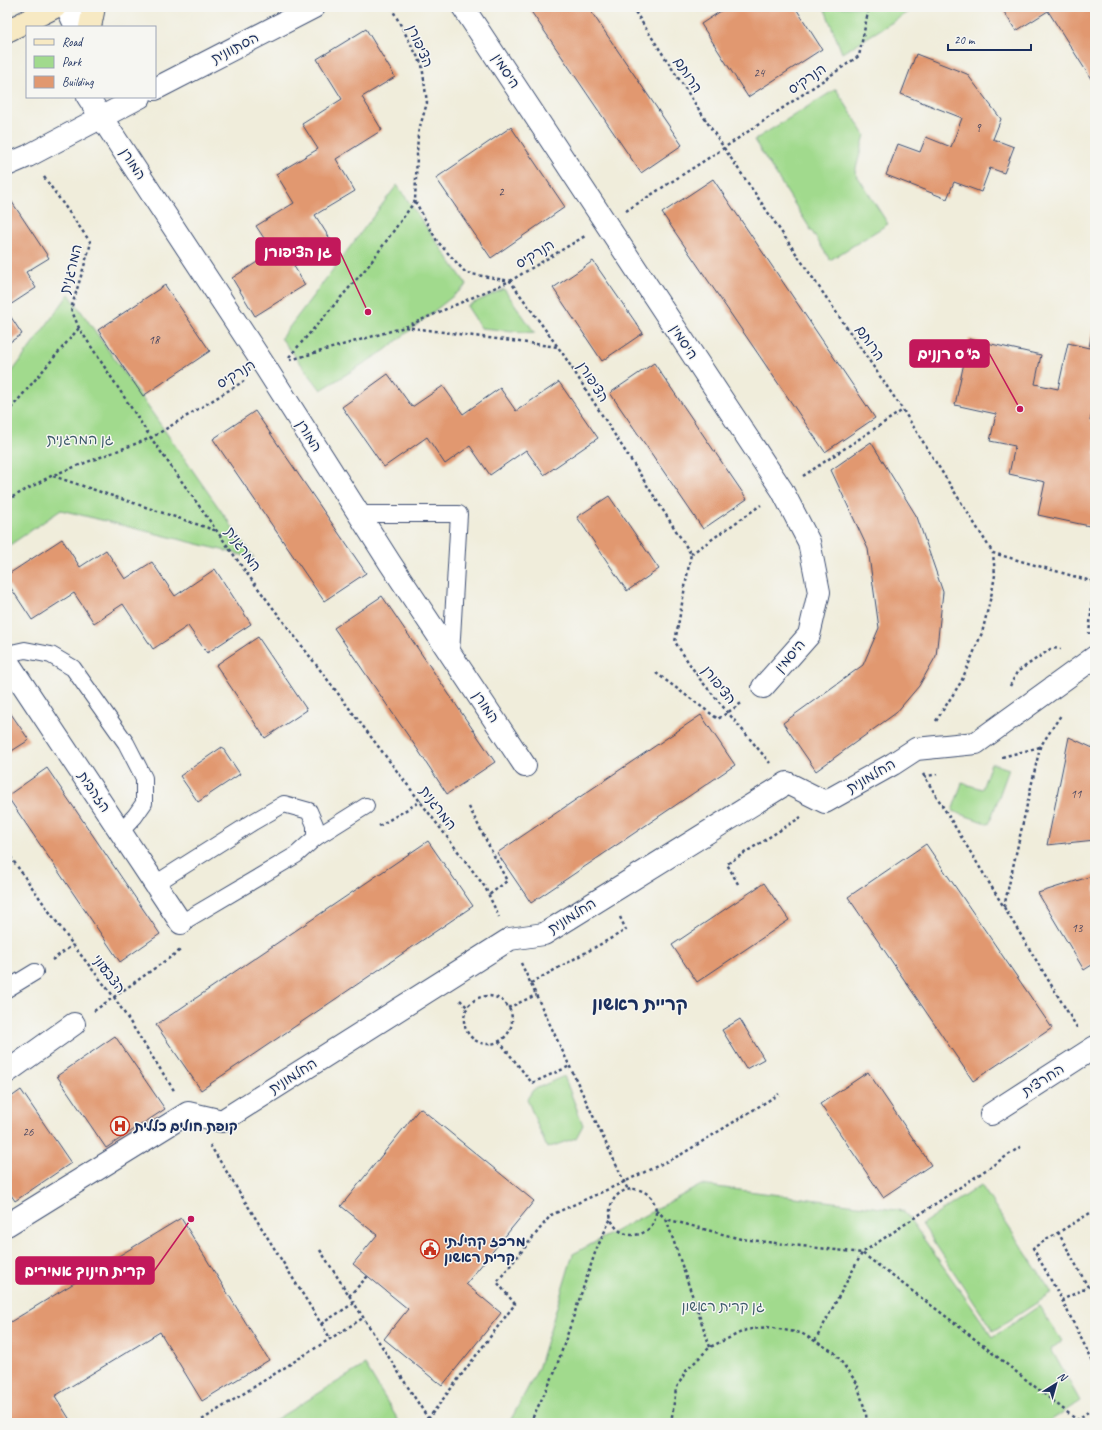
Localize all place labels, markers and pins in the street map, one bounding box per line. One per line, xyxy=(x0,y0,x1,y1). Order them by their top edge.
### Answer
callout: גן הציפורן xyxy=(256,238,340,265)
callout: בי"ס רננים xyxy=(910,340,989,367)
hospital icon: קופת חולים כללית xyxy=(109,1115,131,1137)
place label: קופת חולים כללית xyxy=(133,1118,238,1135)
place label: מרכז קהילתי קרית ראשון xyxy=(444,1233,526,1266)
public building icon: מרכז קהילתי קרית ראשון xyxy=(419,1238,441,1260)
callout: קרית חינוך אמירים xyxy=(16,1257,154,1284)

